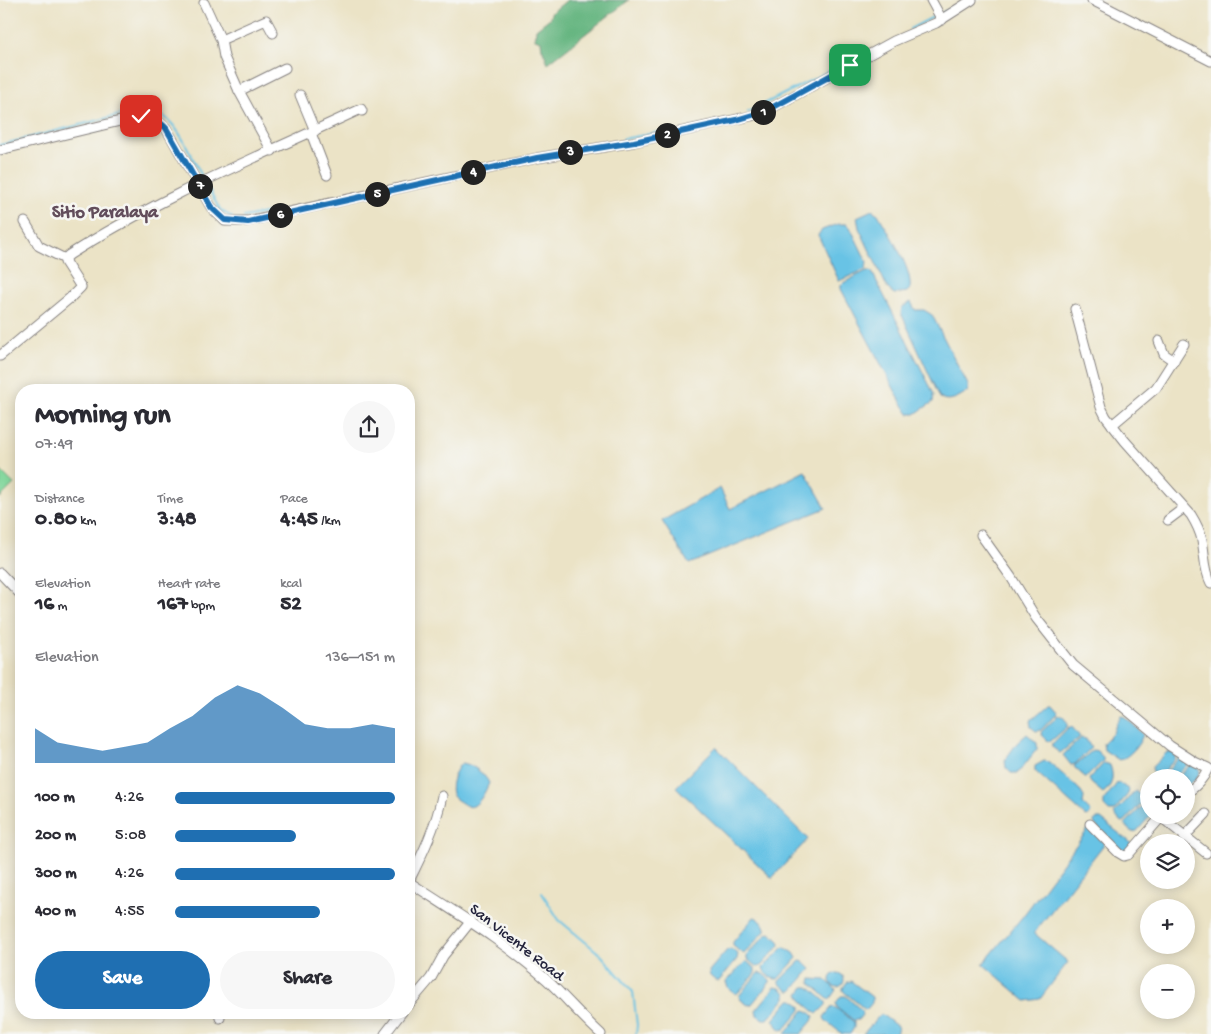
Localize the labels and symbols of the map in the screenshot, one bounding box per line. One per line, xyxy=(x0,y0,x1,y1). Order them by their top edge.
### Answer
pin xyxy=(829,44,871,86)
pin xyxy=(120,95,162,137)
pin: 1 xyxy=(750,100,776,124)
pin: 2 xyxy=(654,122,680,148)
pin: 3 xyxy=(558,140,582,164)
pin: 4 xyxy=(460,160,486,184)
pin: 7 xyxy=(188,174,212,198)
pin: 5 xyxy=(364,182,390,206)
pin: 6 xyxy=(268,202,292,228)
district label: Sitio Paralaya xyxy=(52,203,159,224)
street label: San Vicente Road xyxy=(465,901,568,988)

